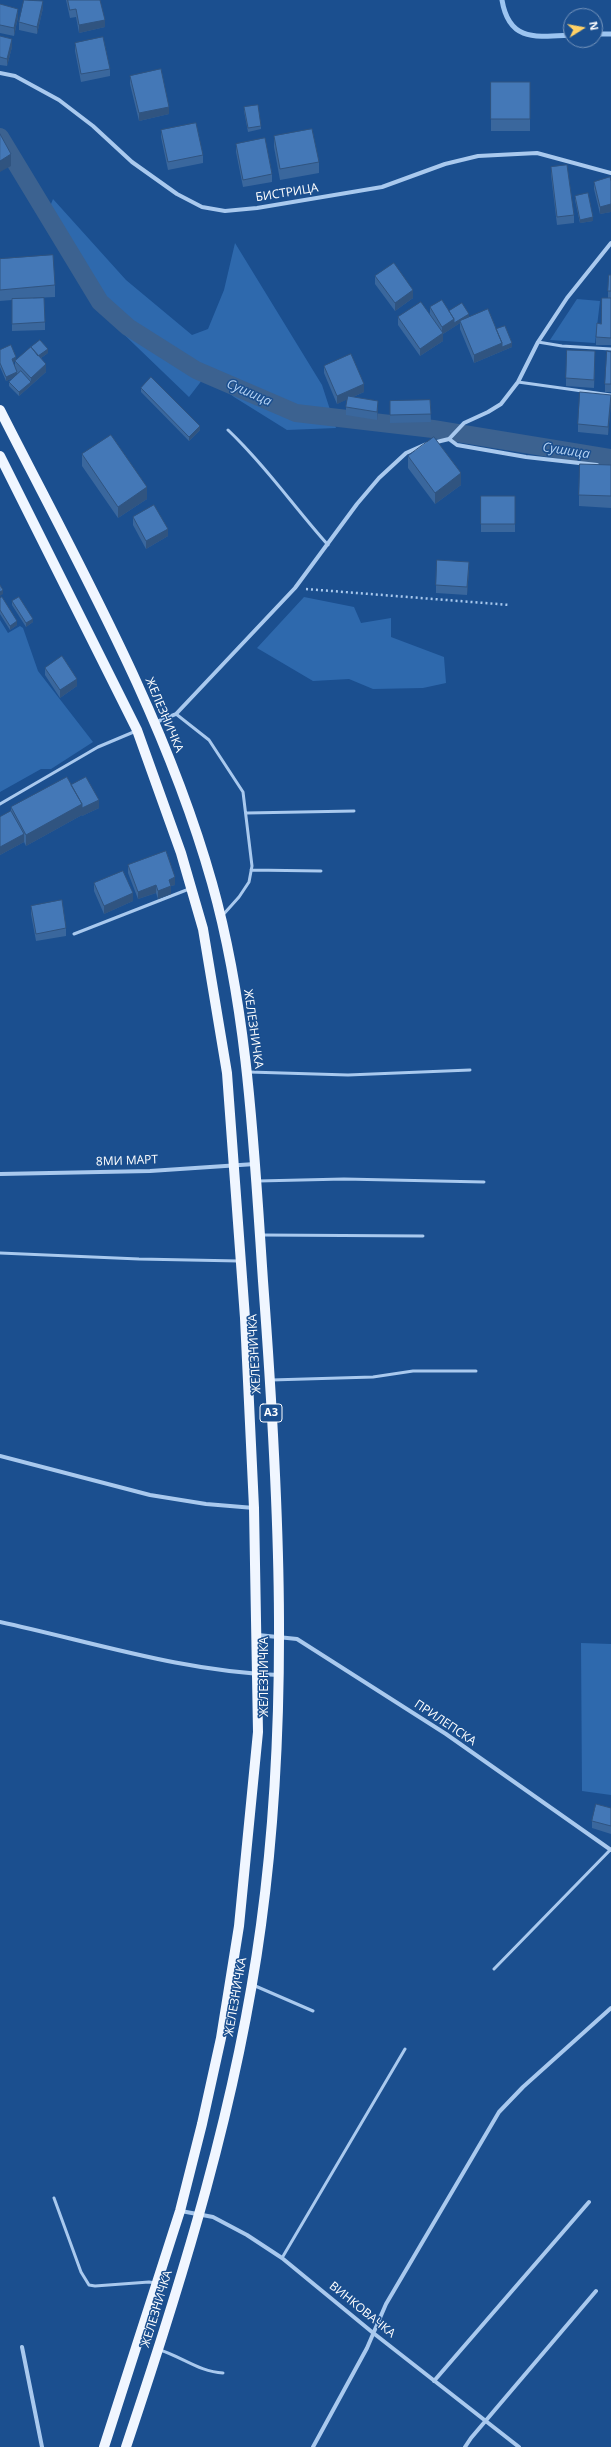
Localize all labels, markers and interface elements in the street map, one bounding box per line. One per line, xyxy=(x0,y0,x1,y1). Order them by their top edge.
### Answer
north arrow xyxy=(563,8,603,48)
text: N xyxy=(586,20,603,32)
street label: БИСТРИЦА xyxy=(255,181,319,205)
water label: Сушица xyxy=(224,376,274,410)
water label: Сушица xyxy=(541,440,591,462)
street label: ЖЕЛЕЗНИЧКА xyxy=(142,675,186,755)
street label: ЖЕЛЕЗНИЧКА xyxy=(240,988,266,1070)
street label: 8МИ МАРТ xyxy=(96,1153,158,1169)
street label: ЖЕЛЕЗНИЧКА xyxy=(246,1314,264,1394)
road number: A3 xyxy=(260,1404,282,1422)
street label: ЖЕЛЕЗНИЧКА xyxy=(258,1637,272,1717)
street label: ПРИЛЕПСКА xyxy=(411,1697,479,1749)
street label: ЖЕЛЕЗНИЧКА xyxy=(222,1956,250,2038)
street label: ЖЕЛЕЗНИЧКА xyxy=(138,2269,176,2349)
street label: ВИНКОВАЧКА xyxy=(326,2279,398,2341)

